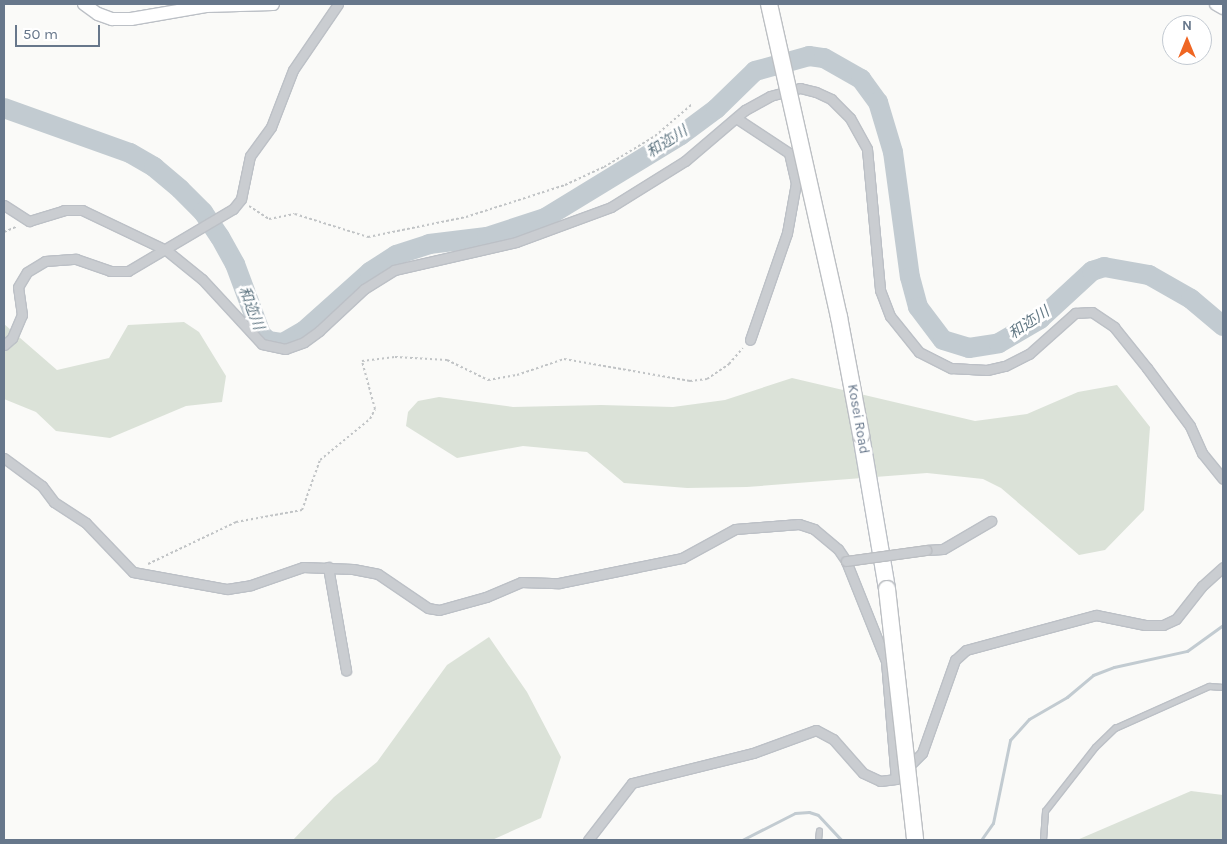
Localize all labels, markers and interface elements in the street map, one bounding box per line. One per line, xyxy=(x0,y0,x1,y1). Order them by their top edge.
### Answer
scale bar xyxy=(18,15,102,47)
north arrow xyxy=(1162,15,1212,65)
text: N xyxy=(1182,17,1192,34)
text: 50 m xyxy=(23,25,58,43)
water label: 和迩川 xyxy=(643,122,691,162)
water label: 和迩川 xyxy=(235,284,267,332)
water label: 和迩川 xyxy=(1005,303,1053,343)
street label: Kosei Road xyxy=(844,383,872,455)

